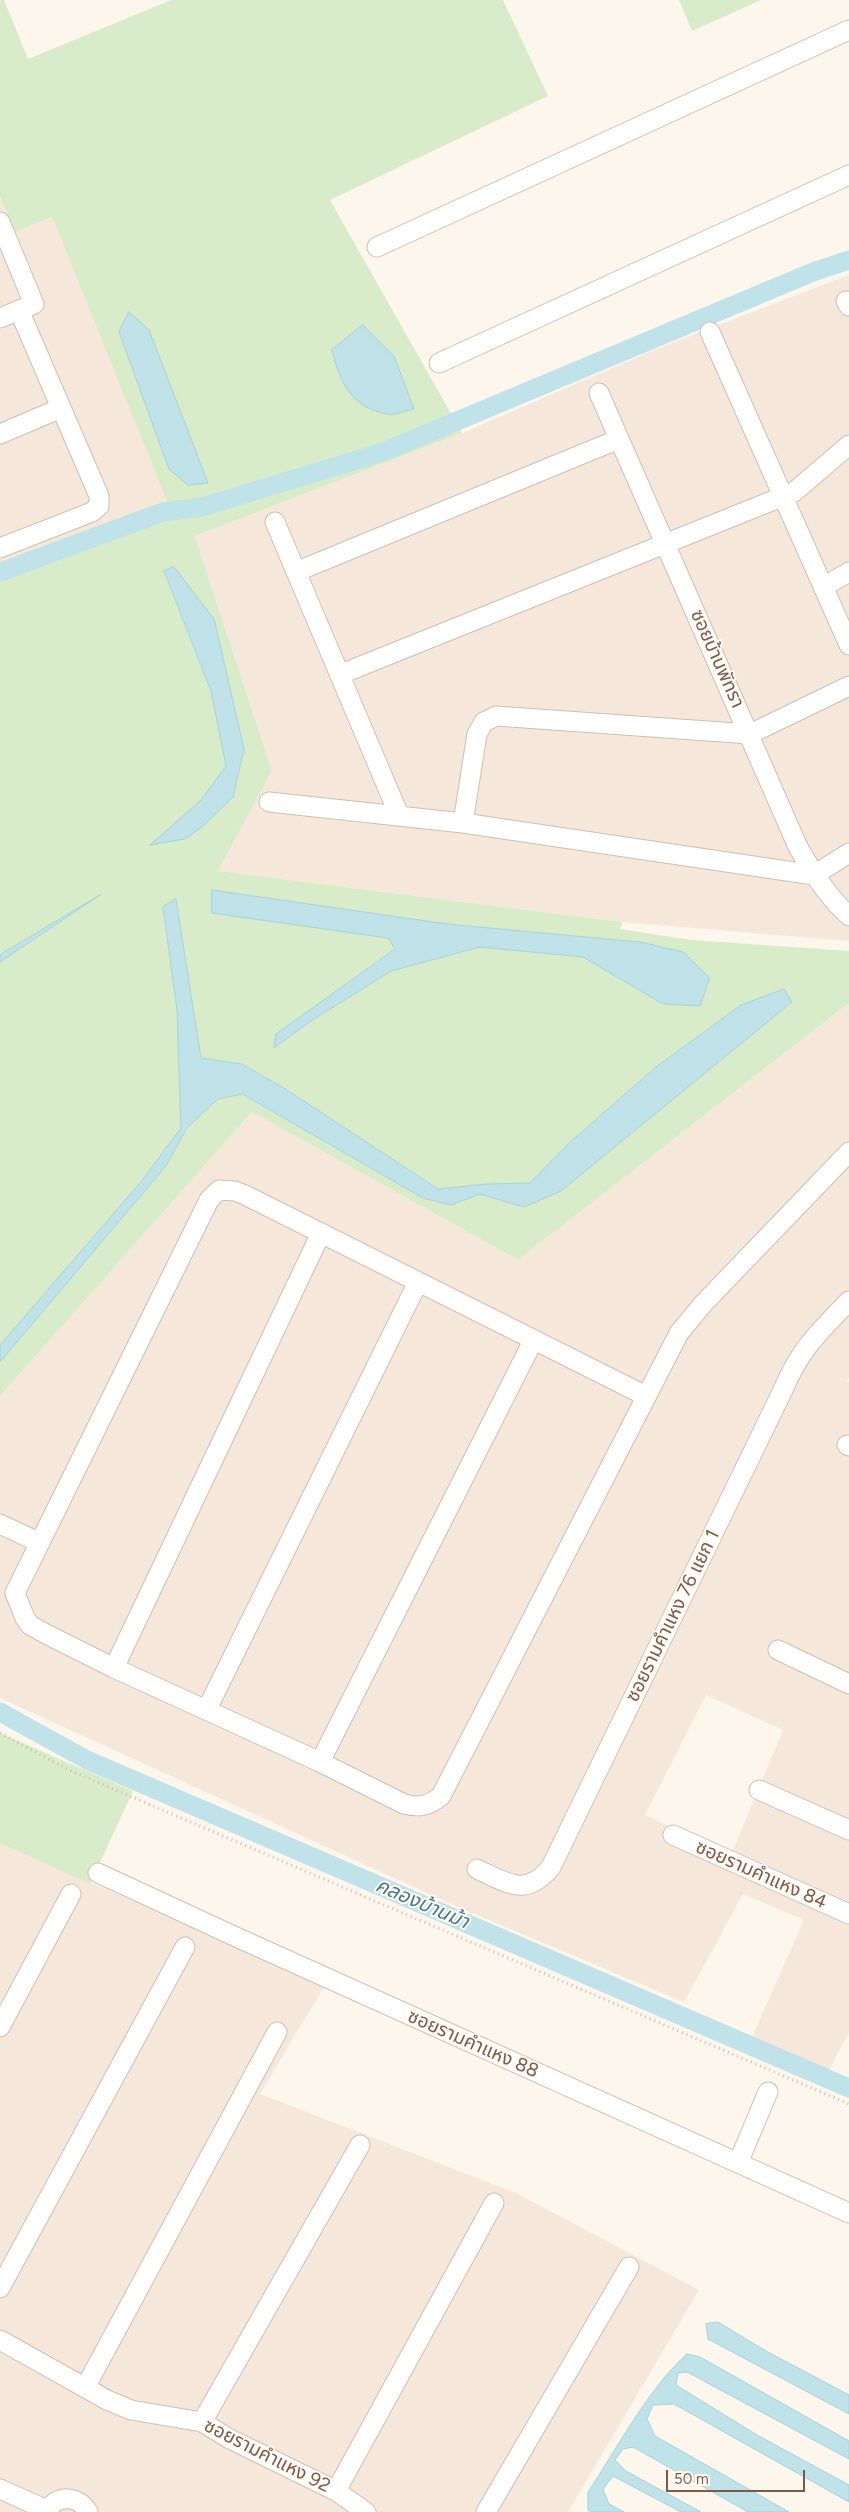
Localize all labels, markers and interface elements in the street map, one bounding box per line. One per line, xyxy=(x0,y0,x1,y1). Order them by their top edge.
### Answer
street label: ซอยบ้านพัทรา xyxy=(685,606,749,712)
street label: ซอยรามคำแหง 76 แยก 1 xyxy=(621,1526,725,1706)
street label: ซอยรามคำแหง 84 xyxy=(692,1836,830,1914)
water label: คลองบ้านม้า xyxy=(372,1874,472,1934)
street label: ซอยรามคำแหง 88 xyxy=(404,2005,542,2083)
street label: ซอยรามคําแหง 92 xyxy=(200,2414,334,2498)
scale bar xyxy=(669,2460,808,2492)
text: 50 m xyxy=(674,2470,709,2488)

